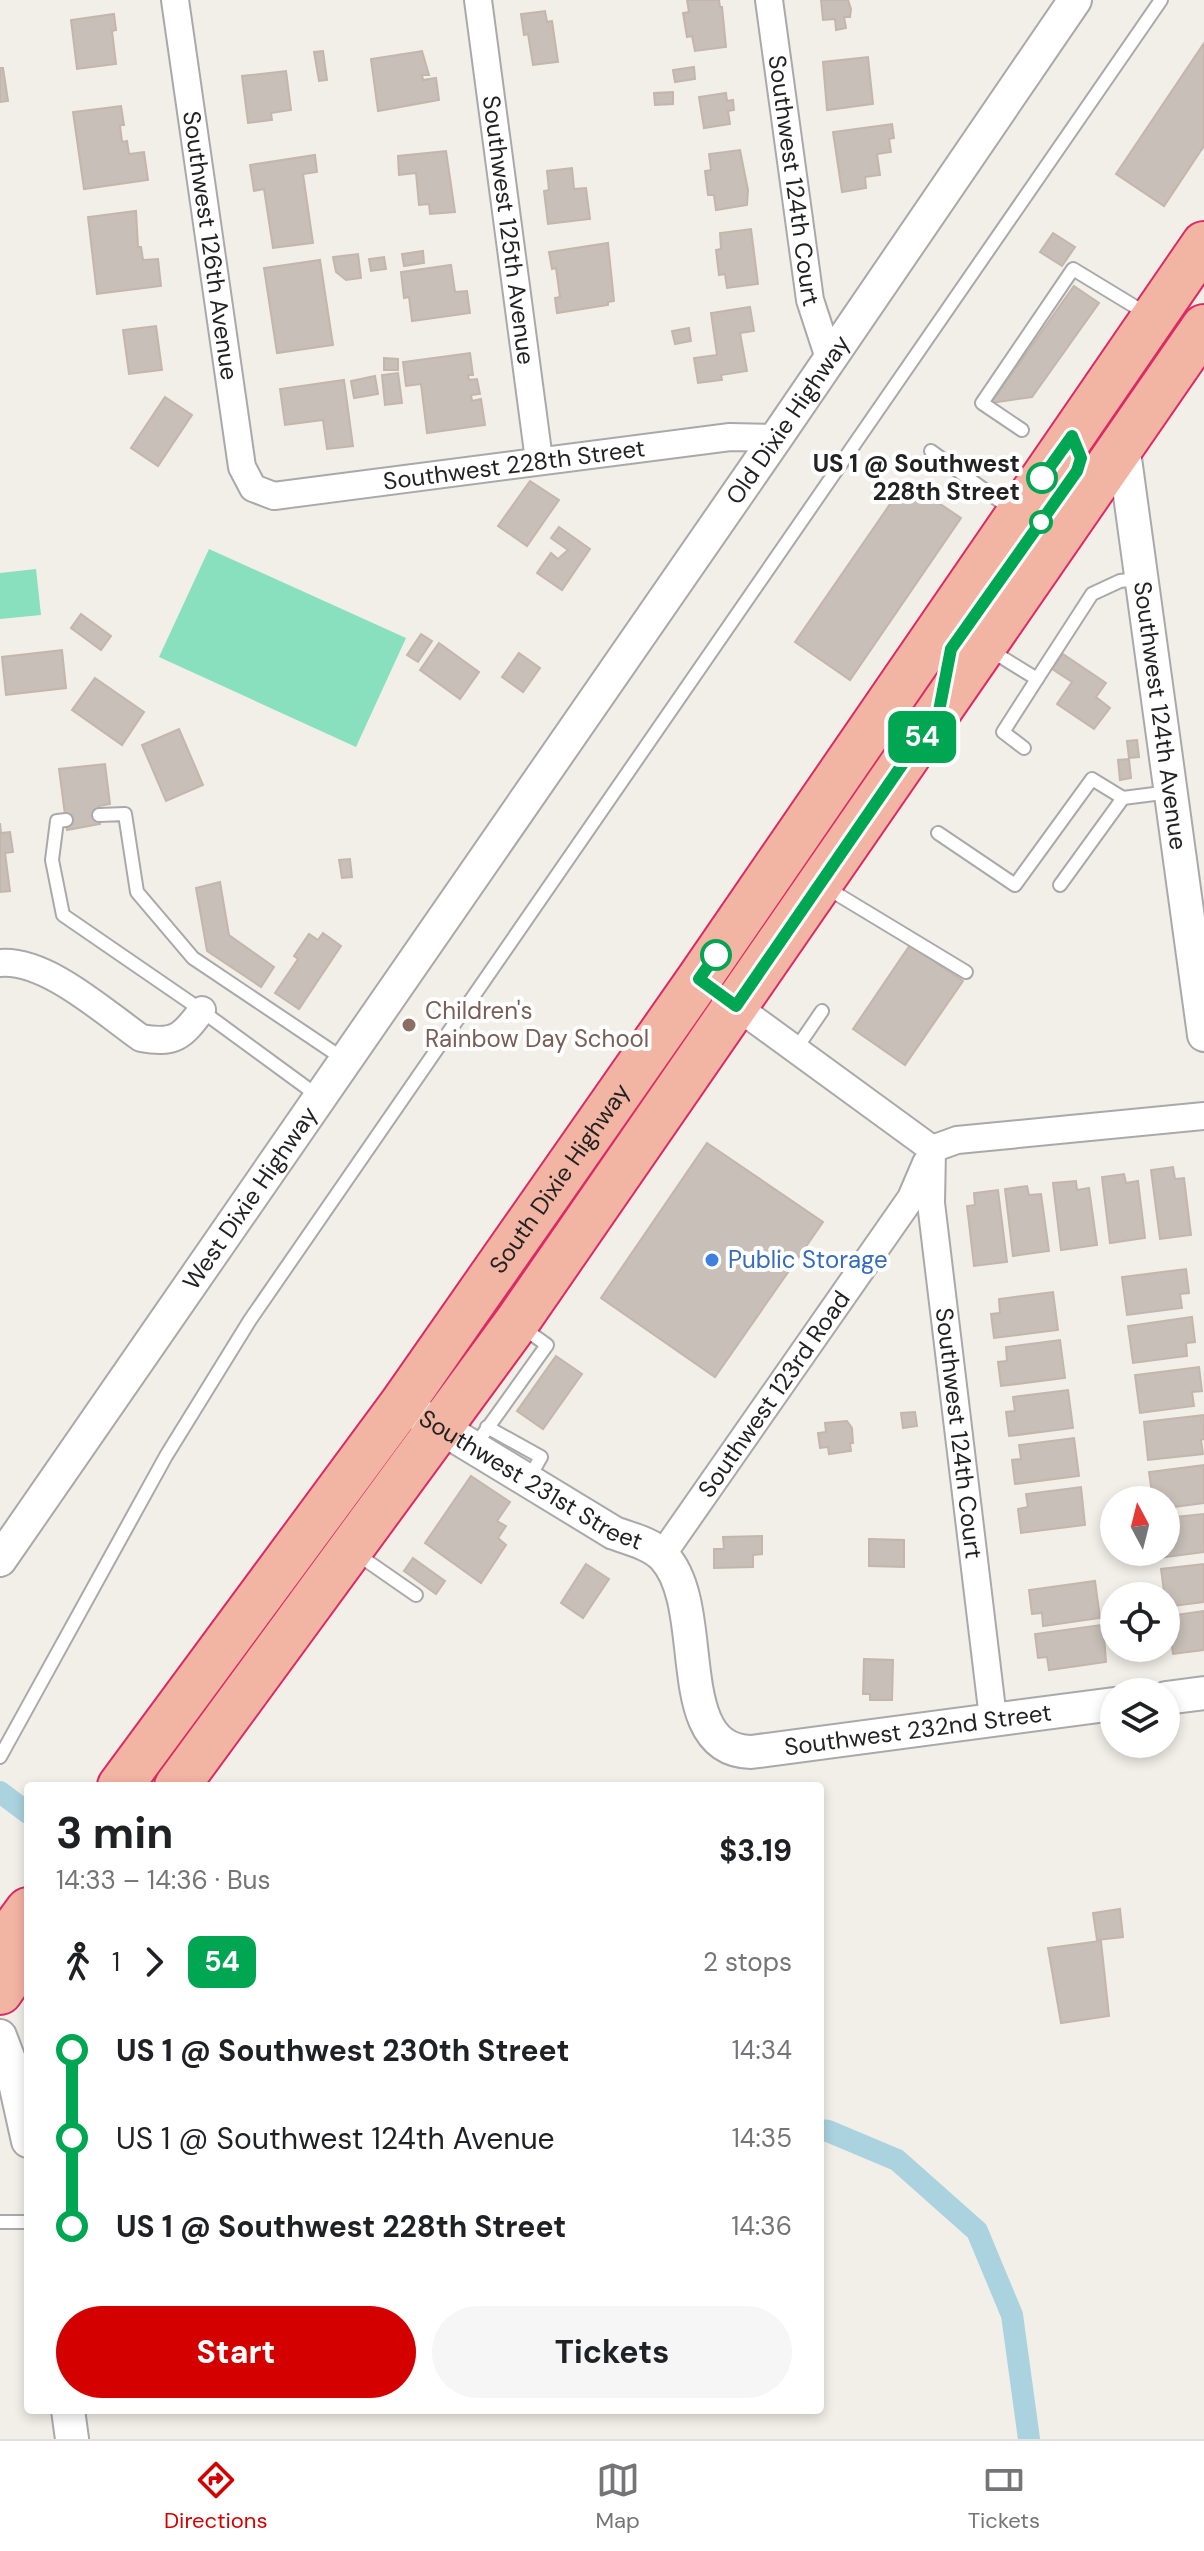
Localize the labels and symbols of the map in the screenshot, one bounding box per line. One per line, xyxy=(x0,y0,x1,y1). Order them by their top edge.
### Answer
street label: Southwest 124th Court xyxy=(762,53,827,310)
street label: Southwest 125th Avenue xyxy=(476,93,542,366)
street label: Southwest 126th Avenue xyxy=(176,109,245,382)
street label: Old Dixie Highway xyxy=(719,329,857,510)
street label: Southwest 228th Street xyxy=(381,432,647,497)
place label: US 1 @ Southwest 228th Street xyxy=(813,448,1020,507)
marker: US 1 @ Southwest 228th Street xyxy=(1027,463,1057,493)
unlabelled marker xyxy=(1030,511,1052,533)
street label: Southwest 124th Avenue xyxy=(1127,579,1194,852)
line badge: 54 xyxy=(886,711,958,763)
unlabelled marker xyxy=(701,940,731,970)
place label: Children's Rainbow Day School xyxy=(425,995,649,1054)
marker: Children's Rainbow Day School xyxy=(400,1016,418,1034)
street label: South Dixie Highway xyxy=(482,1077,636,1279)
street label: West Dixie Highway xyxy=(176,1100,324,1296)
place label: Public Storage xyxy=(728,1244,888,1275)
marker: Public Storage xyxy=(703,1251,721,1269)
street label: Southwest 123rd Road xyxy=(691,1284,857,1503)
street label: Southwest 124th Court xyxy=(929,1306,990,1561)
street label: Southwest 231st Street xyxy=(414,1402,647,1557)
north arrow xyxy=(1100,1486,1180,1566)
street label: Southwest 232nd Street xyxy=(782,1696,1053,1762)

